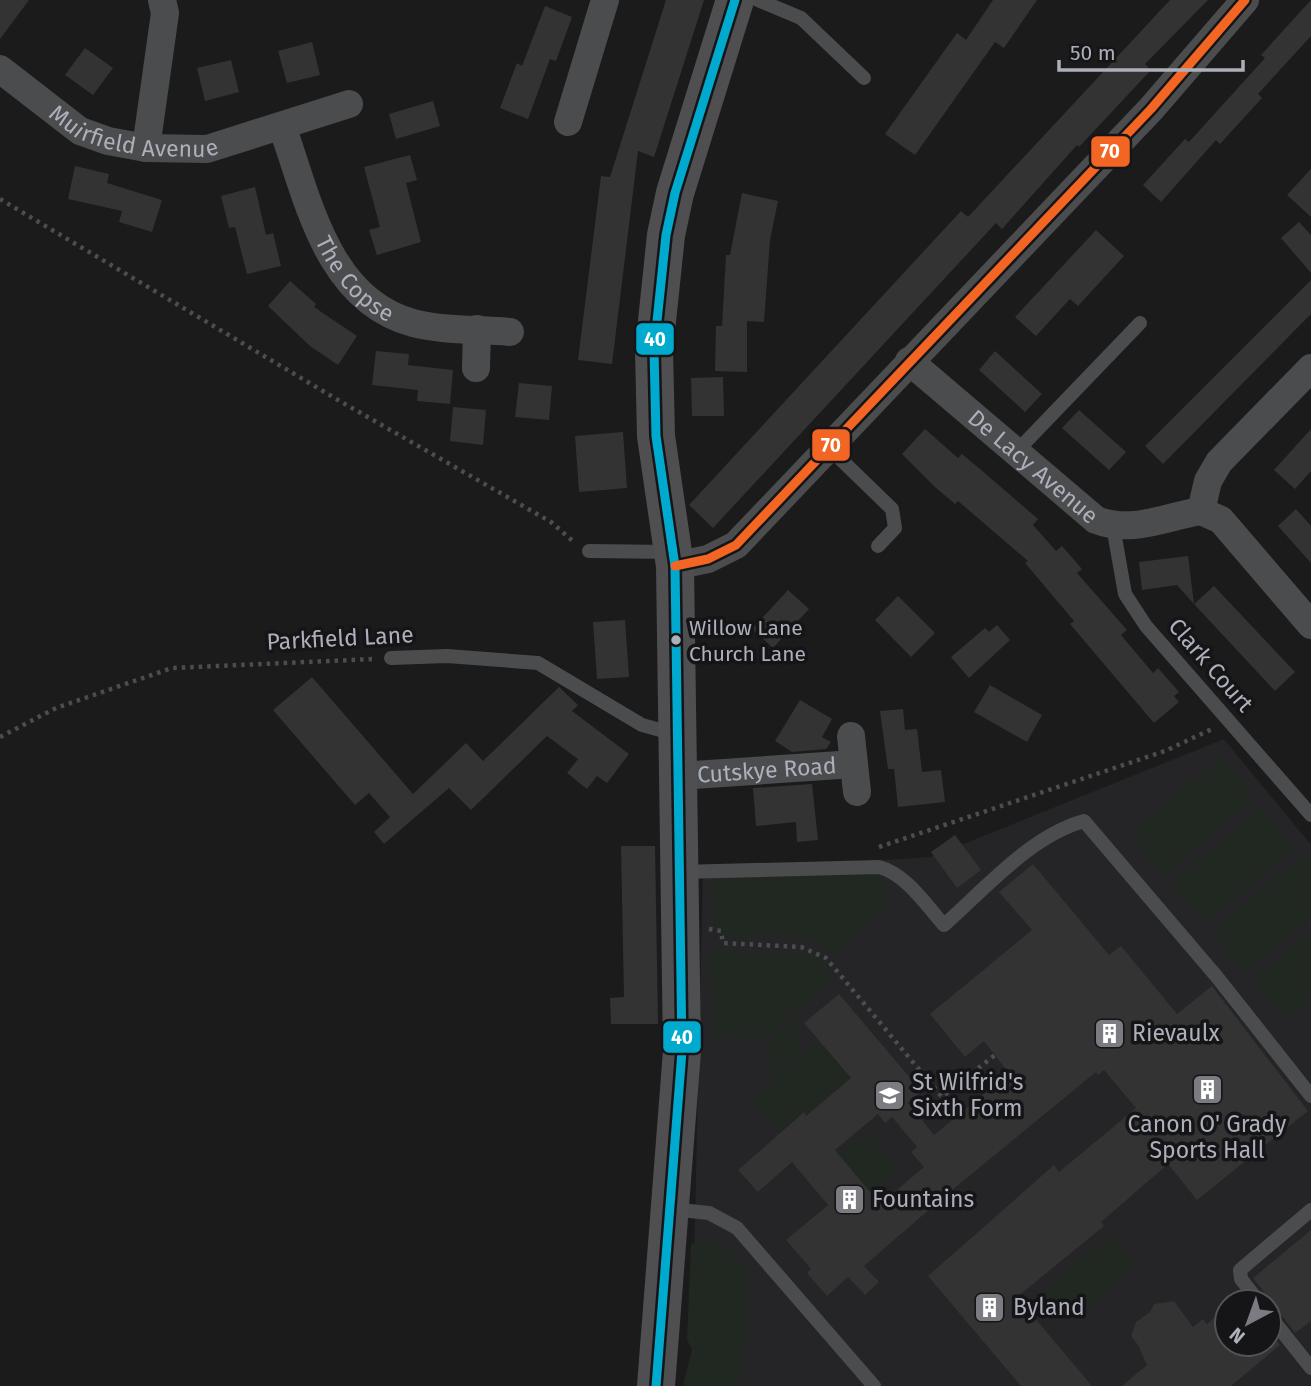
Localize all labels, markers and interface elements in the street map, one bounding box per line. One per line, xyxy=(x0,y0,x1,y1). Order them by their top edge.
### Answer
scale bar xyxy=(1059,28,1243,72)
text: 50 m xyxy=(1070,40,1116,66)
street label: Muirfield Avenue xyxy=(44,99,222,163)
line badge: 70 xyxy=(1090,135,1131,168)
text: 70 xyxy=(1100,140,1120,163)
street label: The Copse xyxy=(310,231,399,328)
line badge: 40 xyxy=(635,322,675,356)
text: 40 xyxy=(644,328,666,351)
street label: De Lacy Avenue xyxy=(962,403,1104,530)
line badge: 70 xyxy=(811,428,851,462)
text: 70 xyxy=(821,434,841,457)
street label: Clark Court xyxy=(1163,612,1260,718)
place label: Willow Lane Church Lane xyxy=(689,615,806,667)
street label: Parkfield Lane xyxy=(266,620,414,656)
marker: Willow Lane Church Lane xyxy=(669,633,683,647)
street label: Cutskye Road xyxy=(696,751,837,789)
building icon: Rievaulx xyxy=(1092,1016,1126,1050)
place label: Rievaulx xyxy=(1132,1019,1220,1047)
line badge: 40 xyxy=(662,1020,702,1054)
text: 40 xyxy=(671,1026,693,1049)
place label: St Wilfrid's Sixth Form xyxy=(912,1068,1024,1122)
building icon: Canon O' Grady Sports Hall xyxy=(1190,1073,1224,1107)
school or university icon: St Wilfrid's Sixth Form xyxy=(872,1078,906,1112)
place label: Canon O' Grady Sports Hall xyxy=(1128,1110,1287,1164)
building icon: Fountains xyxy=(832,1182,866,1216)
place label: Fountains xyxy=(872,1185,974,1213)
north arrow xyxy=(1213,1288,1283,1358)
building icon: Byland xyxy=(973,1290,1007,1324)
place label: Byland xyxy=(1013,1293,1085,1321)
text: N xyxy=(1225,1323,1249,1348)

